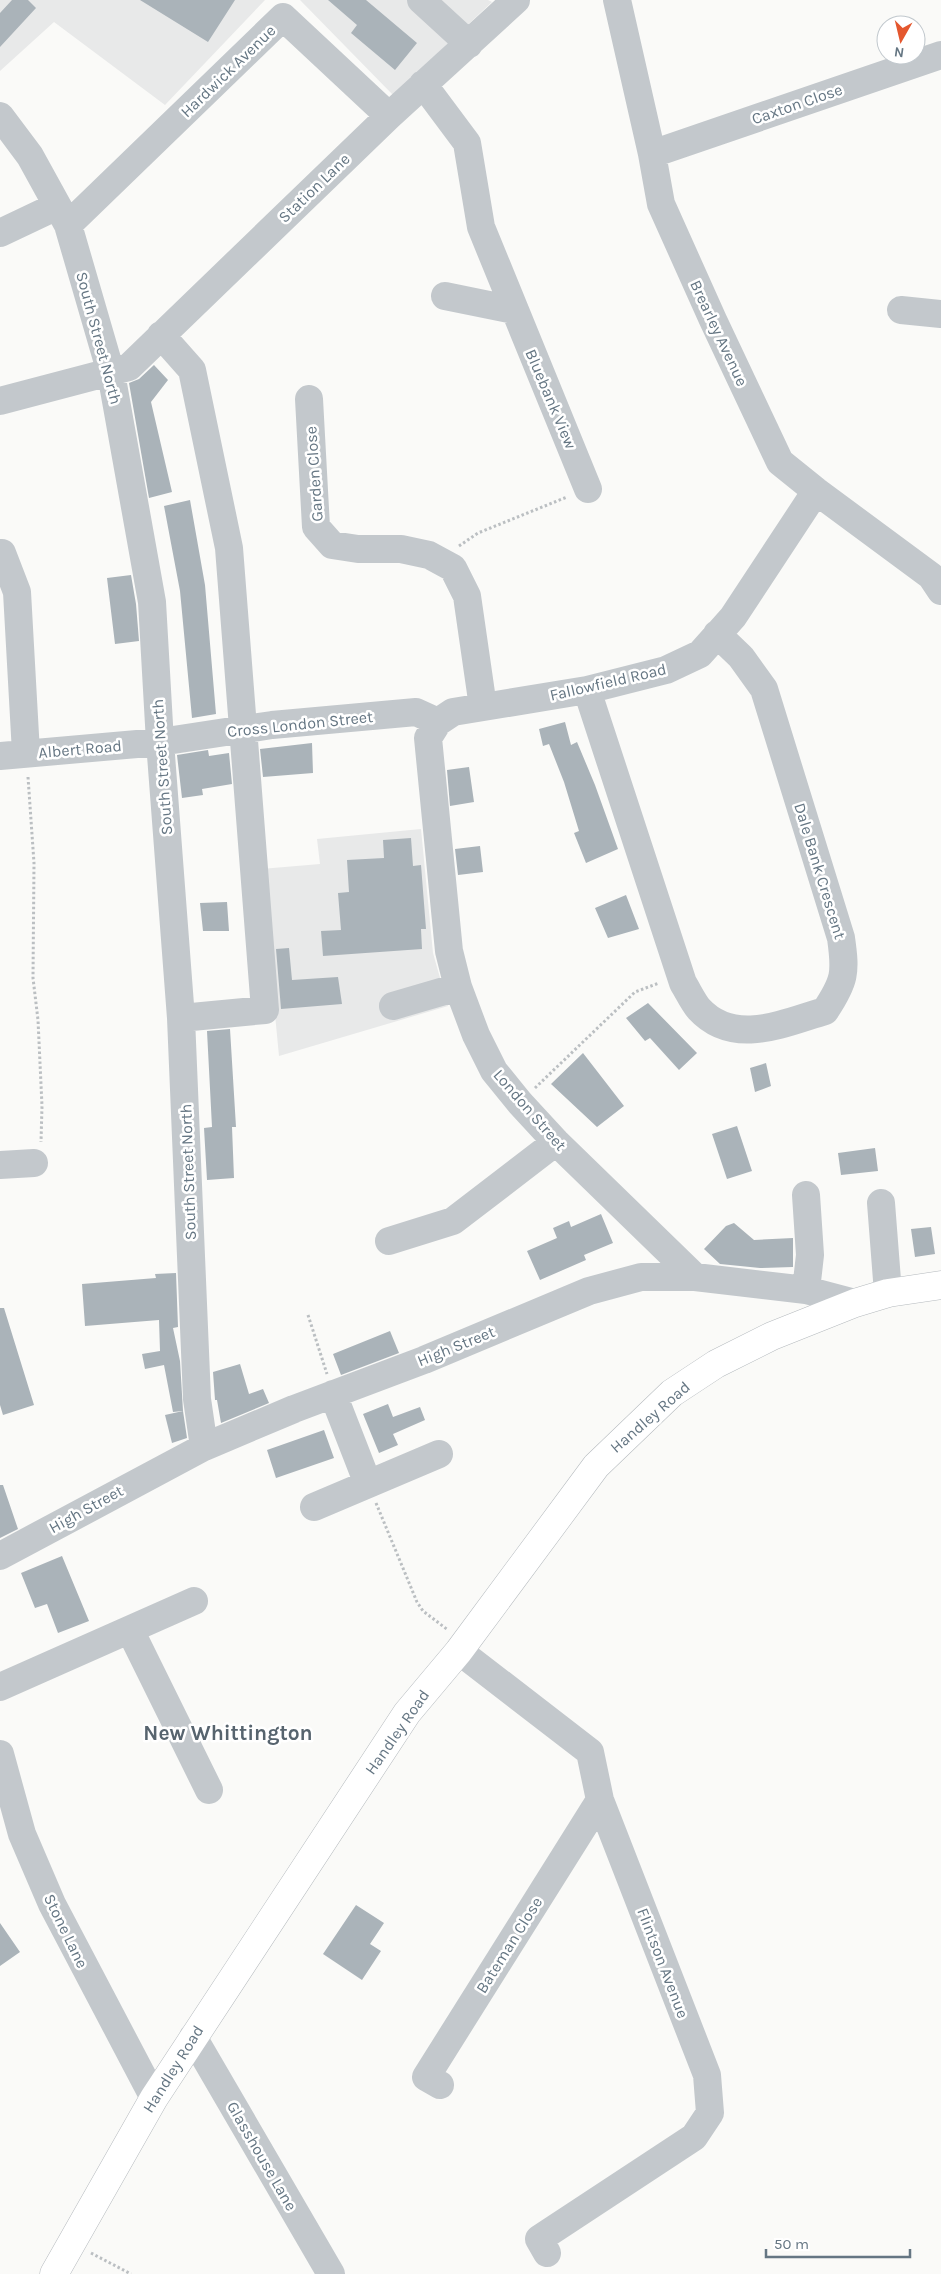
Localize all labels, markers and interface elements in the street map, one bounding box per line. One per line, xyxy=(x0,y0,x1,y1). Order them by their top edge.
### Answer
north arrow xyxy=(876,15,926,65)
street label: Hardwick Avenue xyxy=(176,21,280,121)
text: N xyxy=(893,43,905,61)
street label: Caxton Close xyxy=(749,80,845,128)
street label: Station Lane xyxy=(274,149,354,227)
street label: South Street North xyxy=(72,270,126,406)
street label: Brearley Avenue xyxy=(686,277,752,389)
street label: Bluebank View xyxy=(521,346,581,452)
street label: Garden Close xyxy=(301,426,327,522)
street label: Fallowfield Road xyxy=(548,659,668,705)
street label: South Street North xyxy=(148,698,176,836)
street label: Cross London Street xyxy=(226,707,374,741)
street label: Albert Road xyxy=(37,736,123,762)
street label: Dale Bank Crescent xyxy=(790,801,850,941)
street label: London Street xyxy=(490,1065,570,1155)
street label: South Street North xyxy=(176,1103,200,1241)
street label: High Street xyxy=(414,1322,498,1370)
street label: Handley Road xyxy=(606,1377,694,1457)
street label: High Street xyxy=(46,1481,126,1537)
street label: Handley Road xyxy=(361,1686,433,1778)
district label: New Whittington xyxy=(143,1721,313,1745)
street label: Stone Lane xyxy=(40,1891,92,1971)
street label: Bateman Close xyxy=(472,1893,546,1997)
street label: Flintson Avenue xyxy=(633,1905,693,2021)
street label: Handley Road xyxy=(139,2022,207,2116)
street label: Glasshouse Lane xyxy=(223,2098,301,2214)
scale bar xyxy=(766,2226,910,2258)
text: 50 m xyxy=(774,2235,809,2253)

